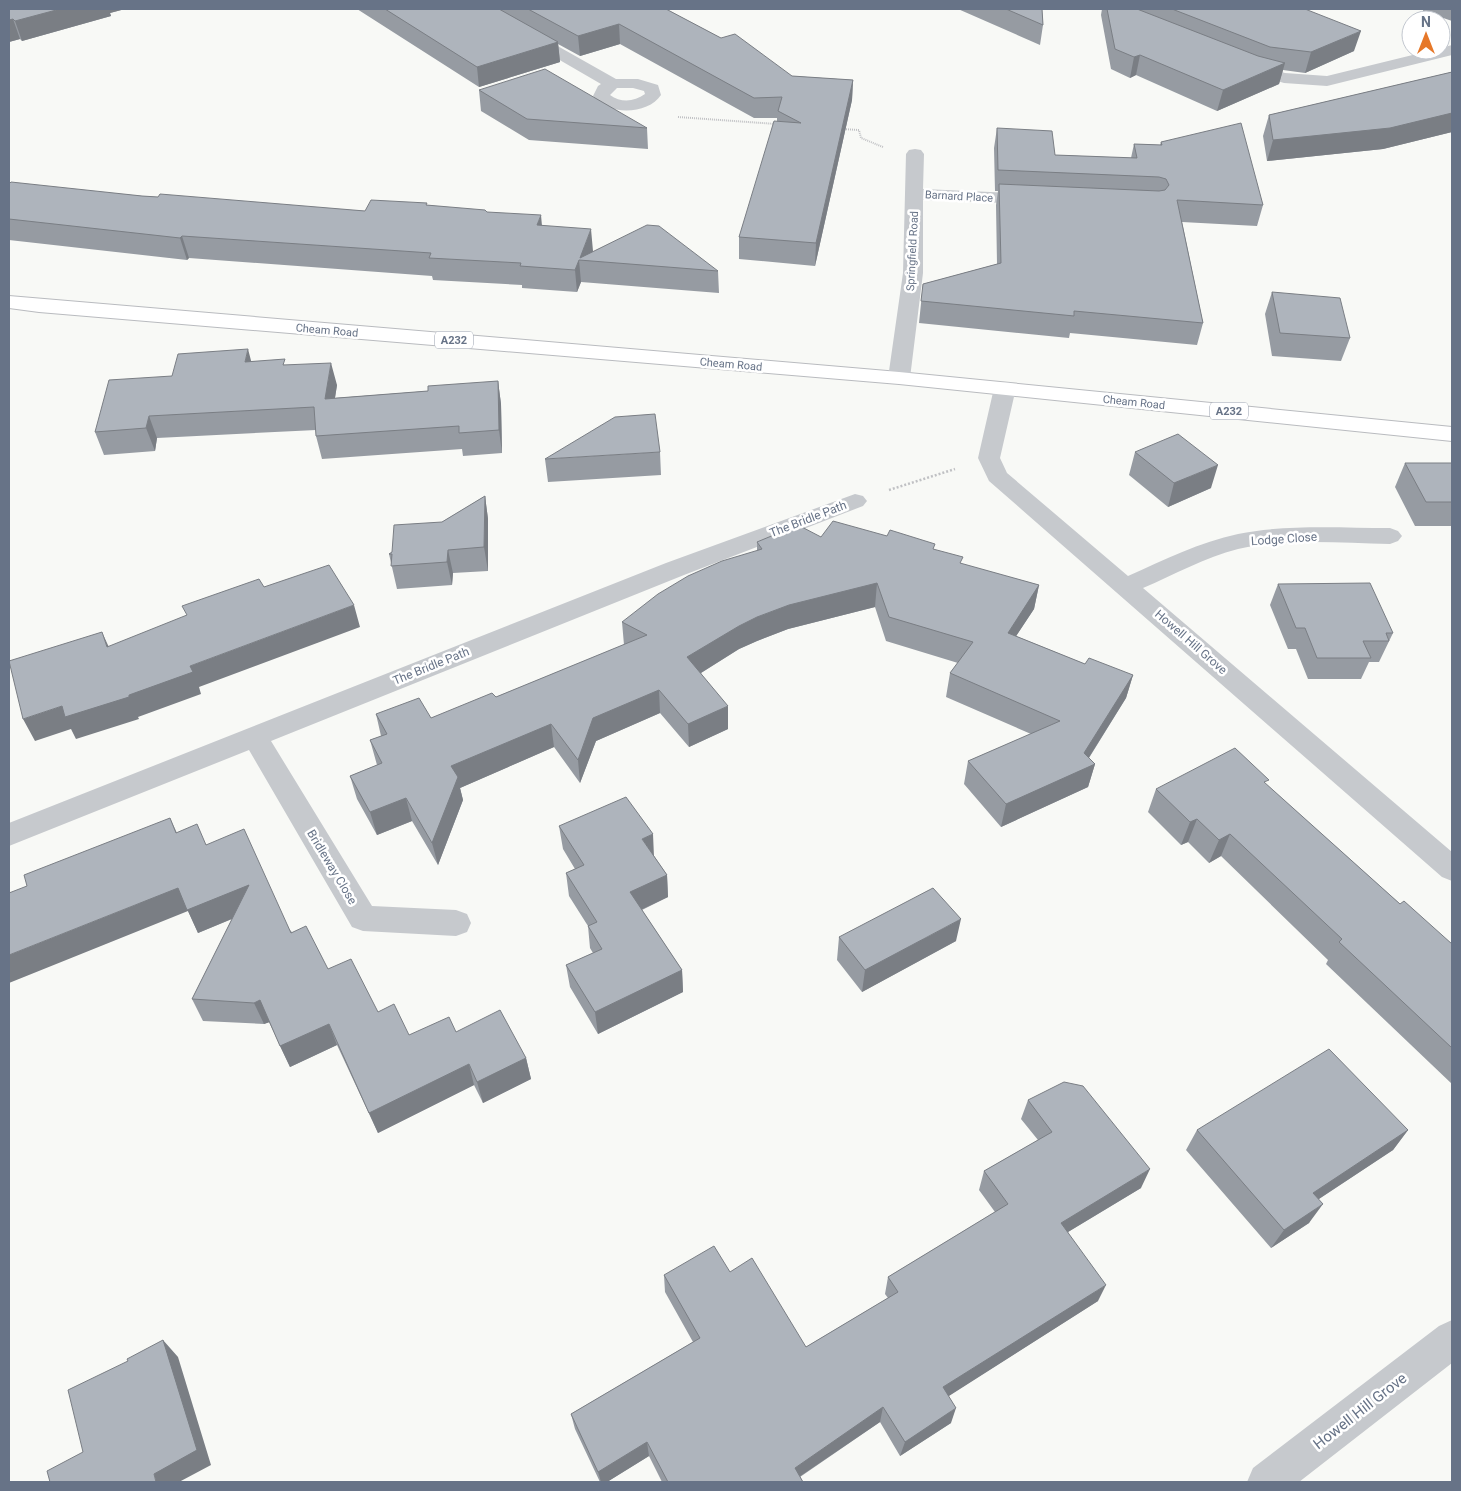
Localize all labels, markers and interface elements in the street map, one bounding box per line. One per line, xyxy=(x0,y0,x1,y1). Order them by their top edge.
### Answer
north arrow xyxy=(1401,10,1451,60)
text: N xyxy=(1421,14,1431,30)
street label: Barnard Place xyxy=(924,188,994,205)
street label: Springfield Road xyxy=(904,211,921,291)
street label: Cheam Road xyxy=(295,321,359,340)
road number: A232 xyxy=(435,332,473,348)
street label: Cheam Road xyxy=(699,355,763,374)
street label: Cheam Road xyxy=(1102,393,1166,412)
road number: A232 xyxy=(1210,402,1248,420)
street label: The Bridle Path xyxy=(768,498,848,540)
street label: Lodge Close xyxy=(1250,530,1318,548)
street label: Howell Hill Grove xyxy=(1152,607,1230,677)
street label: The Bridle Path xyxy=(391,644,471,688)
street label: Bridleway Close xyxy=(304,827,360,907)
street label: Howell Hill Grove xyxy=(1310,1369,1410,1453)

